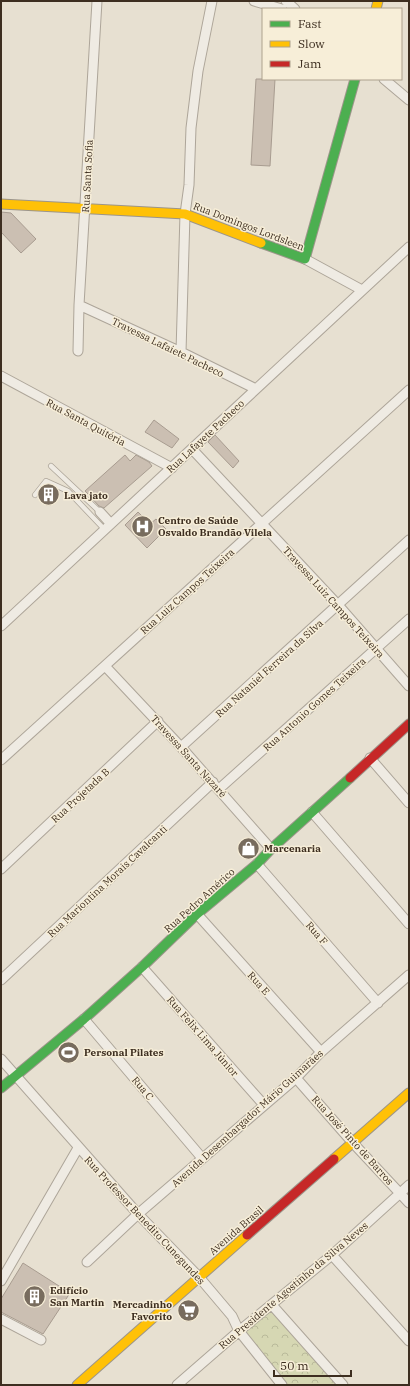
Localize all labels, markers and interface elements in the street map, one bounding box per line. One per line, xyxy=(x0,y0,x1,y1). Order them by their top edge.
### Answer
legend xyxy=(262,8,402,80)
text: Fast xyxy=(298,16,322,31)
text: Slow xyxy=(298,36,325,51)
text: Jam xyxy=(298,56,322,71)
street label: Rua Santa Sofia xyxy=(79,139,96,213)
street label: Rua Domingos Lordsleen xyxy=(192,199,307,254)
street label: Travessa Lafaiete Pacheco xyxy=(110,315,226,380)
street label: Rua Santa Quitéria xyxy=(44,396,128,449)
street label: Rua Lafayete Pacheco xyxy=(164,397,247,476)
building icon: Lava jato xyxy=(35,482,61,508)
place label: Lava jato xyxy=(64,489,108,502)
hospital icon: Centro de Saúde Osvaldo Brandão Vilela xyxy=(130,513,156,539)
place label: Centro de Saúde Osvaldo Brandão Vilela xyxy=(158,514,272,539)
street label: Travessa Luiz Campos Teixeira xyxy=(280,544,388,661)
street label: Rua Luiz Campos Teixeira xyxy=(138,545,237,637)
street label: Rua Nataniel Ferreira da Silva xyxy=(213,616,326,720)
street label: Rua Antonio Gomes Teixeira xyxy=(260,654,369,754)
street label: Travessa Santa Nazaré xyxy=(148,712,229,800)
street label: Rua Projetada B xyxy=(49,765,112,826)
street label: Rua Mariontina Morais Cavalcanti xyxy=(45,822,170,940)
shop icon: Marcenaria xyxy=(235,835,261,861)
place label: Marcenaria xyxy=(264,842,321,855)
street label: Rua Pedro Américo xyxy=(161,865,238,936)
street label: Rua F xyxy=(303,919,330,948)
street label: Rua E xyxy=(245,969,273,998)
street label: Rua Felix Lima Júnior xyxy=(164,993,242,1080)
sports icon: Personal Pilates xyxy=(56,1039,82,1065)
place label: Personal Pilates xyxy=(84,1046,164,1059)
street label: Avenida Desembargador Mário Guimarães xyxy=(169,1047,326,1190)
street label: Rua C xyxy=(129,1074,156,1103)
street label: Rua José Pinto de Barros xyxy=(309,1093,396,1188)
street label: Rua Professor Benedito Cunegundes xyxy=(82,1153,208,1287)
street label: Avenida Brasil xyxy=(206,1203,266,1258)
street label: Rua Presidente Agostinho da Silva Neves xyxy=(216,1219,371,1352)
building icon: Edifício San Martin xyxy=(22,1283,48,1309)
place label: Edifício San Martin xyxy=(50,1284,105,1309)
supermarket icon: Mercadinho Favorito xyxy=(175,1297,201,1323)
place label: Mercadinho Favorito xyxy=(113,1298,172,1323)
scale bar xyxy=(274,1352,351,1378)
text: 50 m xyxy=(280,1358,309,1373)

